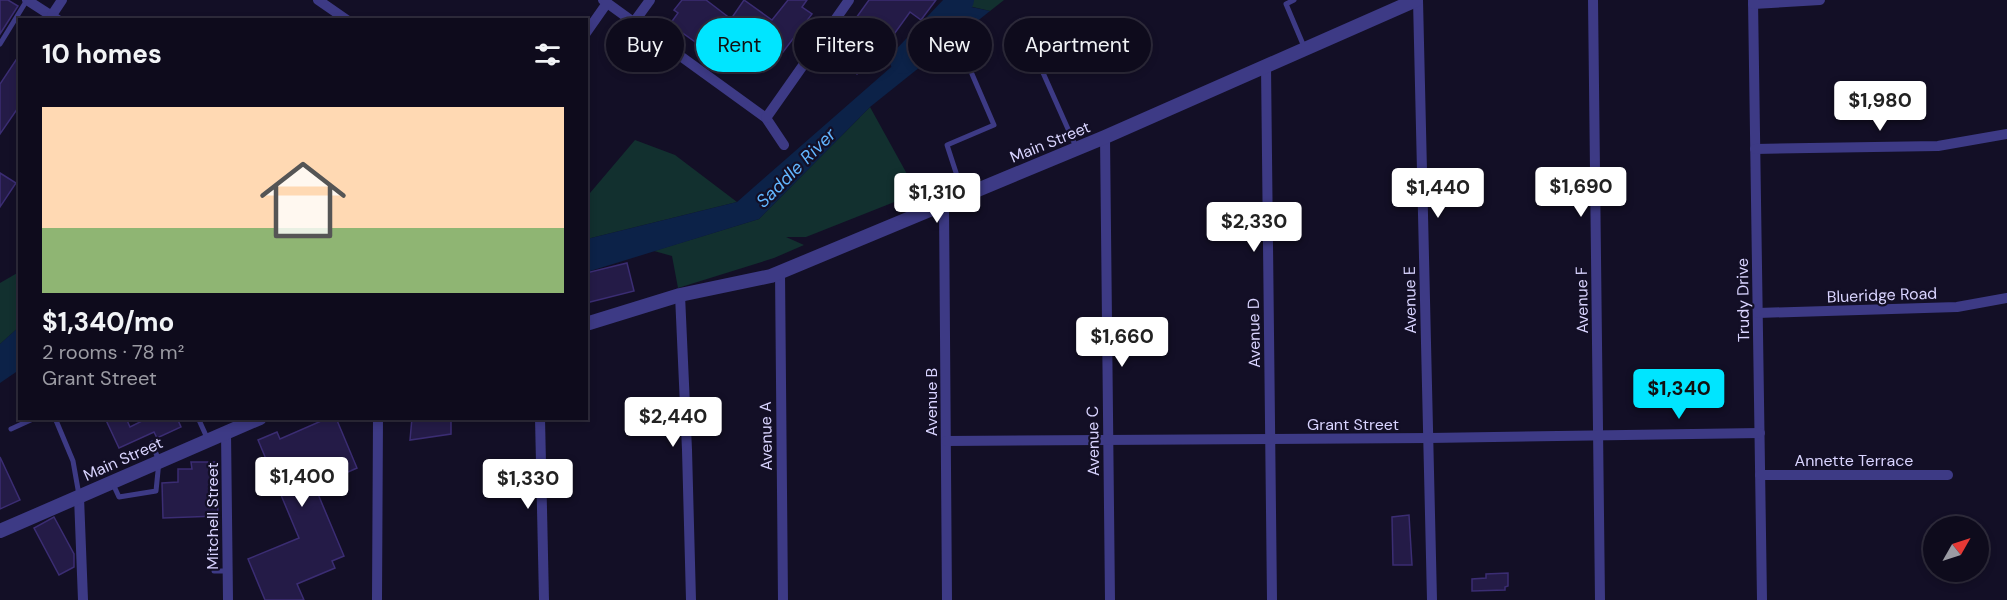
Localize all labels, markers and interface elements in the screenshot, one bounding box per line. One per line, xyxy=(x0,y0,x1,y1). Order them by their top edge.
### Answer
chip: Buy xyxy=(606,18,684,72)
chip: Rent xyxy=(696,18,782,72)
chip: Filters xyxy=(794,18,896,72)
chip: New xyxy=(908,18,992,72)
chip: Apartment xyxy=(1004,18,1151,72)
text: 10 homes xyxy=(42,37,162,71)
icon: filters xyxy=(531,38,564,71)
pin: $1,980 xyxy=(1831,81,1929,132)
text: $1,980 xyxy=(1848,87,1912,113)
street label: Main Street xyxy=(1007,116,1093,168)
water label: Saddle River xyxy=(751,122,842,213)
icon: home xyxy=(249,146,357,254)
pin: $1,690 xyxy=(1532,167,1630,218)
pin: $1,440 xyxy=(1389,168,1487,219)
pin: $1,310 xyxy=(888,173,986,224)
text: $1,690 xyxy=(1549,173,1613,199)
text: $1,440 xyxy=(1406,174,1470,200)
text: $1,310 xyxy=(908,179,966,205)
pin: $2,330 xyxy=(1205,202,1303,253)
text: $2,330 xyxy=(1221,208,1287,234)
street label: Trudy Drive xyxy=(1732,258,1754,342)
street label: Avenue E xyxy=(1399,266,1421,334)
street label: Avenue F xyxy=(1571,266,1593,334)
street label: Blueridge Road xyxy=(1826,283,1938,307)
street label: Avenue D xyxy=(1243,298,1265,368)
text: $1,340/mo xyxy=(42,305,174,339)
pin: $1,660 xyxy=(1073,317,1171,368)
text: $1,660 xyxy=(1090,323,1154,349)
text: 2 rooms · 78 m² xyxy=(42,339,184,365)
text: Grant Street xyxy=(42,365,157,391)
street label: Avenue B xyxy=(921,368,942,436)
pin: $1,340 xyxy=(1630,369,1728,420)
text: $1,340 xyxy=(1647,375,1711,401)
pin: $2,440 xyxy=(624,397,722,448)
street label: Avenue A xyxy=(755,401,777,471)
text: $2,440 xyxy=(639,403,707,429)
street label: Avenue C xyxy=(1082,406,1104,476)
street label: Grant Street xyxy=(1307,414,1399,435)
street label: Main Street xyxy=(80,432,166,486)
street label: Annette Terrace xyxy=(1795,450,1913,471)
pin: $1,400 xyxy=(253,457,351,508)
pin: $1,330 xyxy=(479,459,577,510)
street label: Mitchell Street xyxy=(202,462,223,570)
text: $1,400 xyxy=(269,463,335,489)
text: $1,330 xyxy=(497,465,559,491)
north arrow xyxy=(1923,516,1989,582)
map controls xyxy=(1923,516,1989,582)

